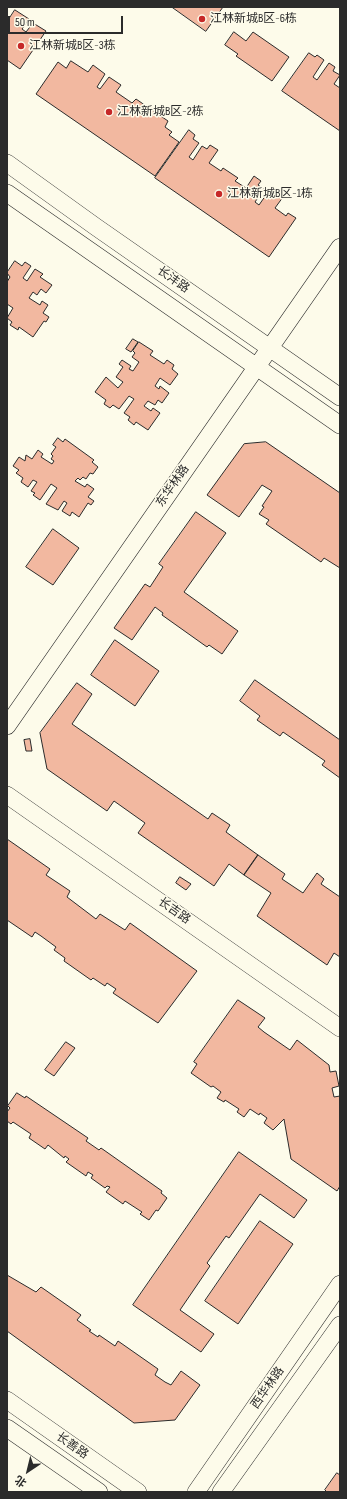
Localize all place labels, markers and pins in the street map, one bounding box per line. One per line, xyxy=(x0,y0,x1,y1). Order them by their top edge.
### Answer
place label: 江林新城B区-6栋 xyxy=(210,12,297,26)
marker: 江林新城B区-6栋 xyxy=(197,14,207,24)
place label: 江林新城B区-3栋 xyxy=(29,39,116,53)
marker: 江林新城B区-3栋 xyxy=(16,41,26,51)
place label: 江林新城B区-2栋 xyxy=(117,105,204,119)
marker: 江林新城B区-2栋 xyxy=(104,107,114,117)
place label: 江林新城B区-1栋 xyxy=(227,187,313,201)
marker: 江林新城B区-1栋 xyxy=(214,189,224,199)

